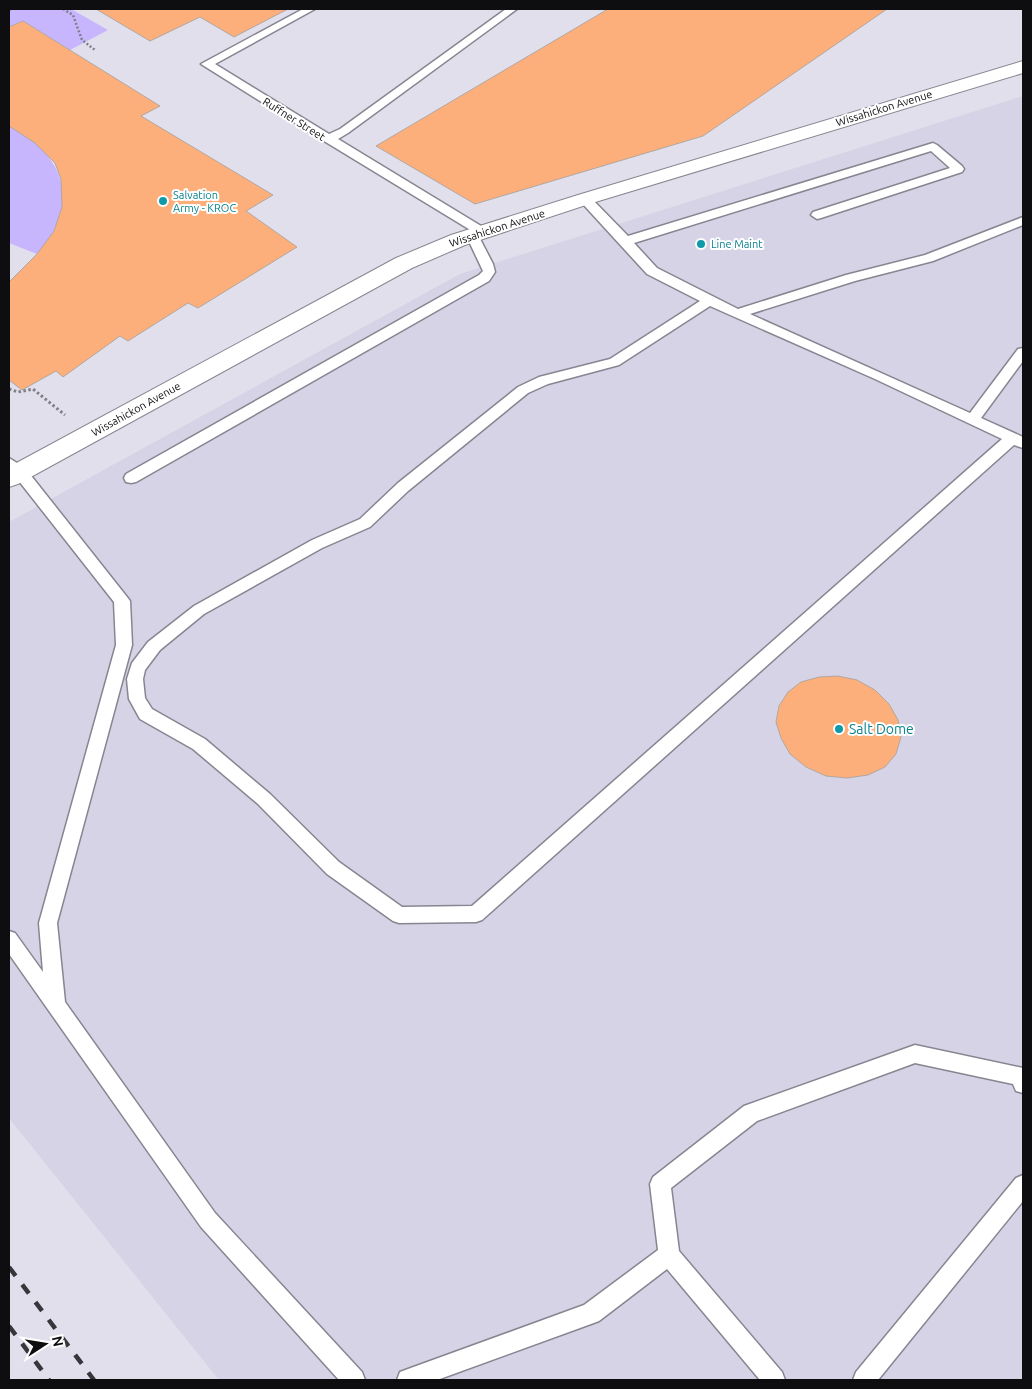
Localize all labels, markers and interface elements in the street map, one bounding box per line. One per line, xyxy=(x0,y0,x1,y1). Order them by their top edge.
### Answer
street label: Wissahickon Avenue xyxy=(834,88,934,128)
street label: Ruffner Street xyxy=(261,95,328,143)
place label: Salvation Army - KROC xyxy=(173,189,236,214)
marker: Salvation Army - KROC xyxy=(157,195,169,207)
street label: Wissahickon Avenue xyxy=(448,207,546,249)
marker: Line Maint xyxy=(695,238,707,250)
place label: Line Maint xyxy=(711,238,763,250)
street label: Wissahickon Avenue xyxy=(89,380,183,438)
place label: Salt Dome xyxy=(849,721,914,737)
marker: Salt Dome xyxy=(833,723,845,735)
north arrow xyxy=(20,1319,70,1369)
text: N xyxy=(49,1335,67,1348)

